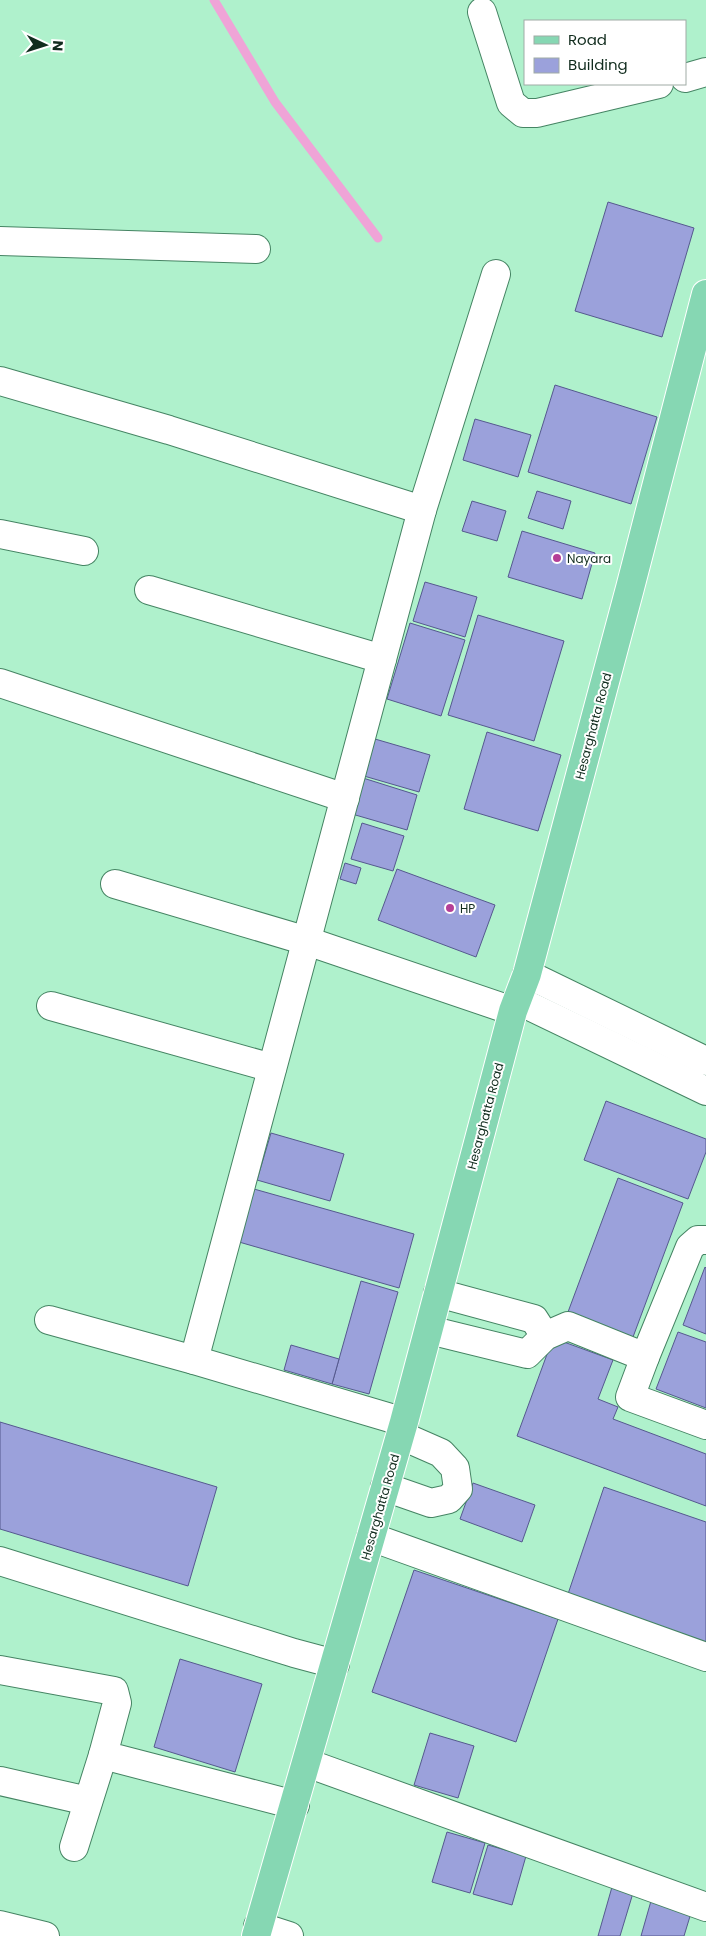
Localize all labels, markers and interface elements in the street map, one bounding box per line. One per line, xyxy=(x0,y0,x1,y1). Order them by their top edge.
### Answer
north arrow xyxy=(20,20,70,70)
legend xyxy=(524,20,686,85)
text: Road xyxy=(568,29,607,50)
text: N xyxy=(48,40,68,52)
text: Building xyxy=(568,54,628,75)
place label: Nayara xyxy=(567,550,611,567)
marker: Nayara xyxy=(551,552,563,564)
street label: Hesarghatta Road xyxy=(571,671,615,781)
place label: HP xyxy=(460,900,475,917)
marker: HP xyxy=(444,902,456,914)
street label: Hesarghatta Road xyxy=(463,1061,507,1171)
street label: Hesarghatta Road xyxy=(357,1452,403,1562)

